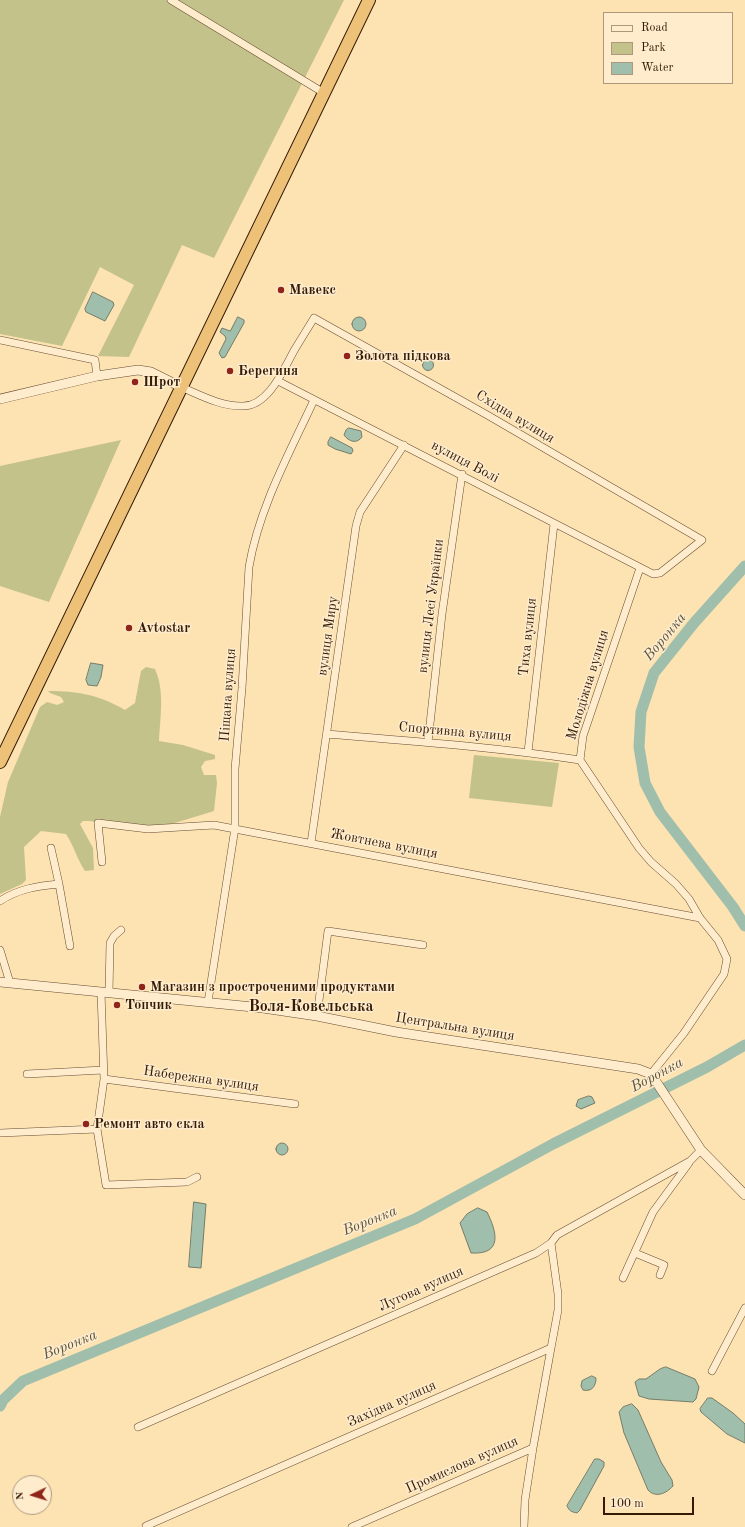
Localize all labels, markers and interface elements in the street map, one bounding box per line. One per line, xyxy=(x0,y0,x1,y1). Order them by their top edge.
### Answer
legend xyxy=(603,12,733,84)
text: Road xyxy=(641,22,668,34)
text: Park xyxy=(641,42,666,54)
text: Water xyxy=(641,62,673,74)
place label: Мавекс xyxy=(289,282,336,298)
marker: Мавекс xyxy=(276,285,286,295)
place label: Золота підкова xyxy=(355,348,451,364)
marker: Золота підкова xyxy=(342,351,352,361)
place label: Берегиня xyxy=(238,363,298,379)
marker: Берегиня xyxy=(225,366,235,376)
place label: Шрот xyxy=(143,374,180,390)
marker: Шрот xyxy=(130,377,140,387)
street label: Східна вулиця xyxy=(473,387,557,447)
street label: вулиця Волі xyxy=(428,437,502,487)
street label: вулиця Лесі Українки xyxy=(414,538,448,674)
street label: вулиця Миру xyxy=(314,595,342,677)
street label: Тиха вулиця xyxy=(516,597,540,677)
water label: Воронка xyxy=(640,609,690,665)
place label: Avtostar xyxy=(137,620,190,636)
marker: Avtostar xyxy=(124,623,134,633)
street label: Молодіжна вулиця xyxy=(563,628,613,742)
street label: Піщана вулиця xyxy=(216,648,240,742)
street label: Спортивна вулиця xyxy=(398,719,512,745)
street label: Жовтнева вулиця xyxy=(329,825,439,863)
place label: Магазин з простроченими продуктами xyxy=(150,979,395,995)
marker: Магазин з простроченими продуктами xyxy=(137,982,147,992)
place label: Топчик xyxy=(125,997,172,1013)
district label: Воля-Ковельська xyxy=(248,997,374,1017)
marker: Топчик xyxy=(112,1000,122,1010)
street label: Центральна вулиця xyxy=(394,1009,516,1045)
water label: Воронка xyxy=(628,1054,686,1096)
street label: Набережна вулиця xyxy=(142,1063,260,1095)
place label: Ремонт авто скла xyxy=(94,1116,205,1132)
marker: Ремонт авто скла xyxy=(81,1119,91,1129)
water label: Воронка xyxy=(340,1202,400,1240)
street label: Лугова вулиця xyxy=(376,1263,466,1315)
water label: Воронка xyxy=(40,1326,100,1364)
street label: Західна вулиця xyxy=(345,1377,439,1431)
street label: Промислова вулиця xyxy=(403,1433,521,1497)
north arrow xyxy=(12,1475,52,1515)
scale bar xyxy=(605,1489,696,1515)
text: N xyxy=(15,1491,26,1500)
text: 100 m xyxy=(610,1498,644,1510)

